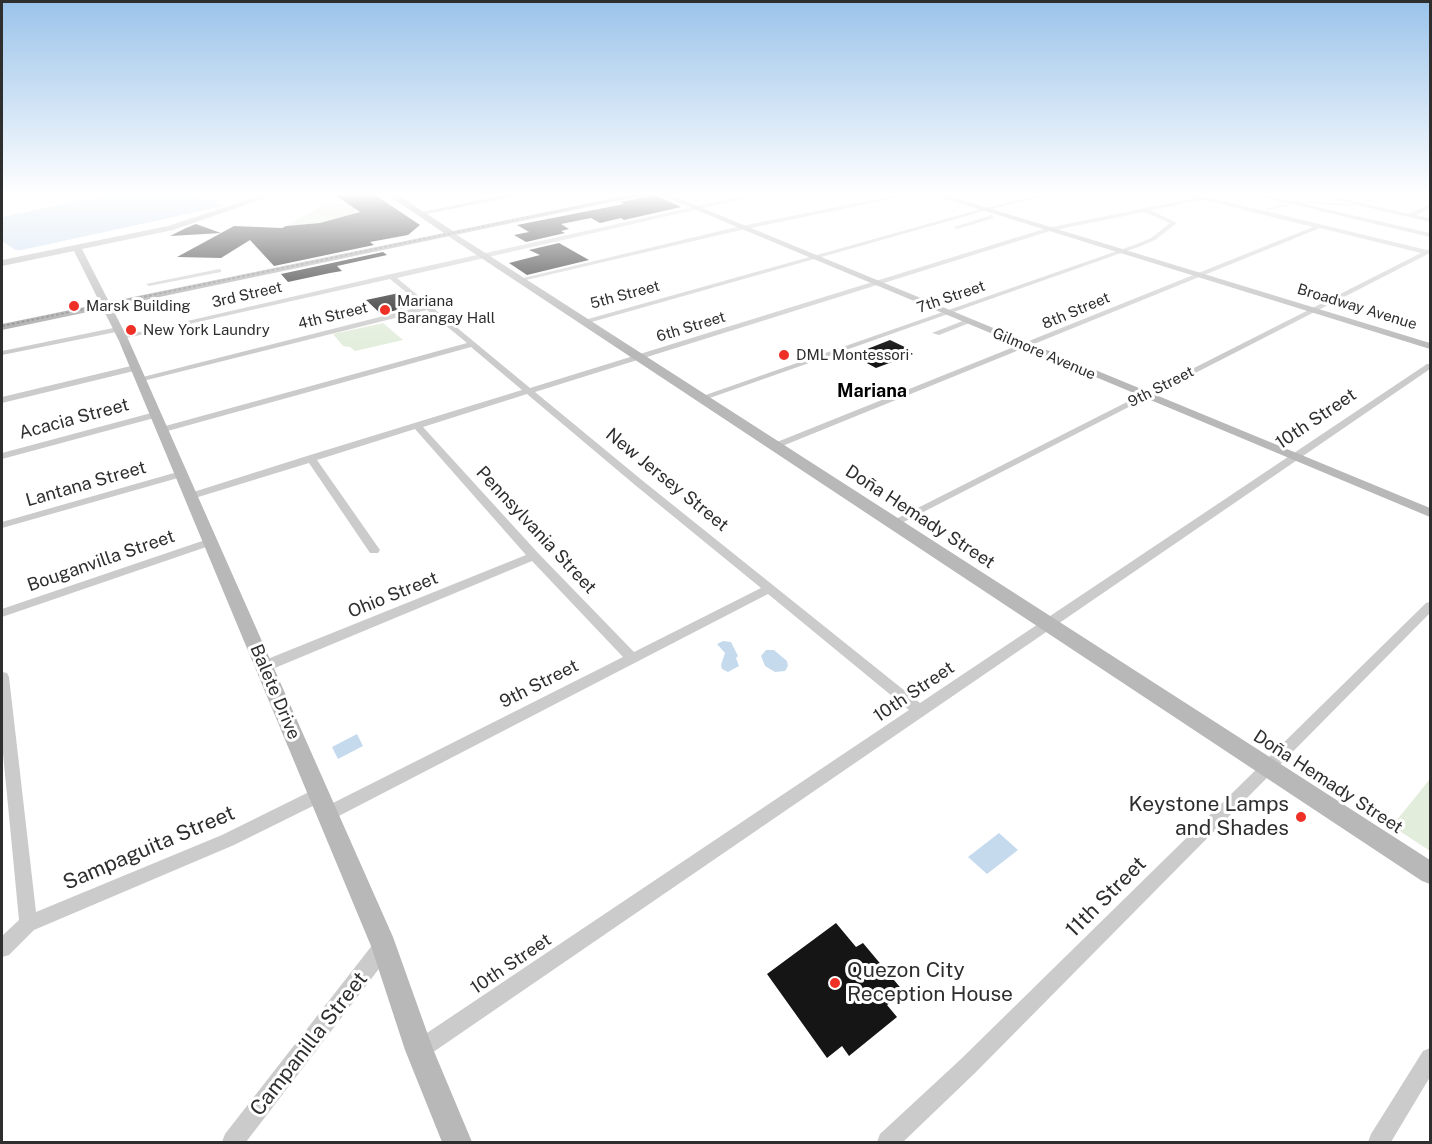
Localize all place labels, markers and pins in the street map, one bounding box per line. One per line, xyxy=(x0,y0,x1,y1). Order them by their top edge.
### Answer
place label: Mariana Barangay Hall xyxy=(397,292,495,327)
place label: Marsk Building xyxy=(86,297,191,315)
marker: Marsk Building xyxy=(67,299,81,313)
marker: Mariana Barangay Hall xyxy=(378,303,392,317)
place label: New York Laundry xyxy=(143,321,270,339)
marker: New York Laundry xyxy=(124,323,138,337)
place label: DML Montessori xyxy=(796,346,909,364)
marker: DML Montessori xyxy=(777,348,791,362)
place label: Keystone Lamps and Shades xyxy=(1129,792,1289,842)
marker: Keystone Lamps and Shades xyxy=(1294,810,1308,824)
place label: Quezon City Reception House xyxy=(847,958,1013,1008)
marker: Quezon City Reception House xyxy=(828,976,842,990)

